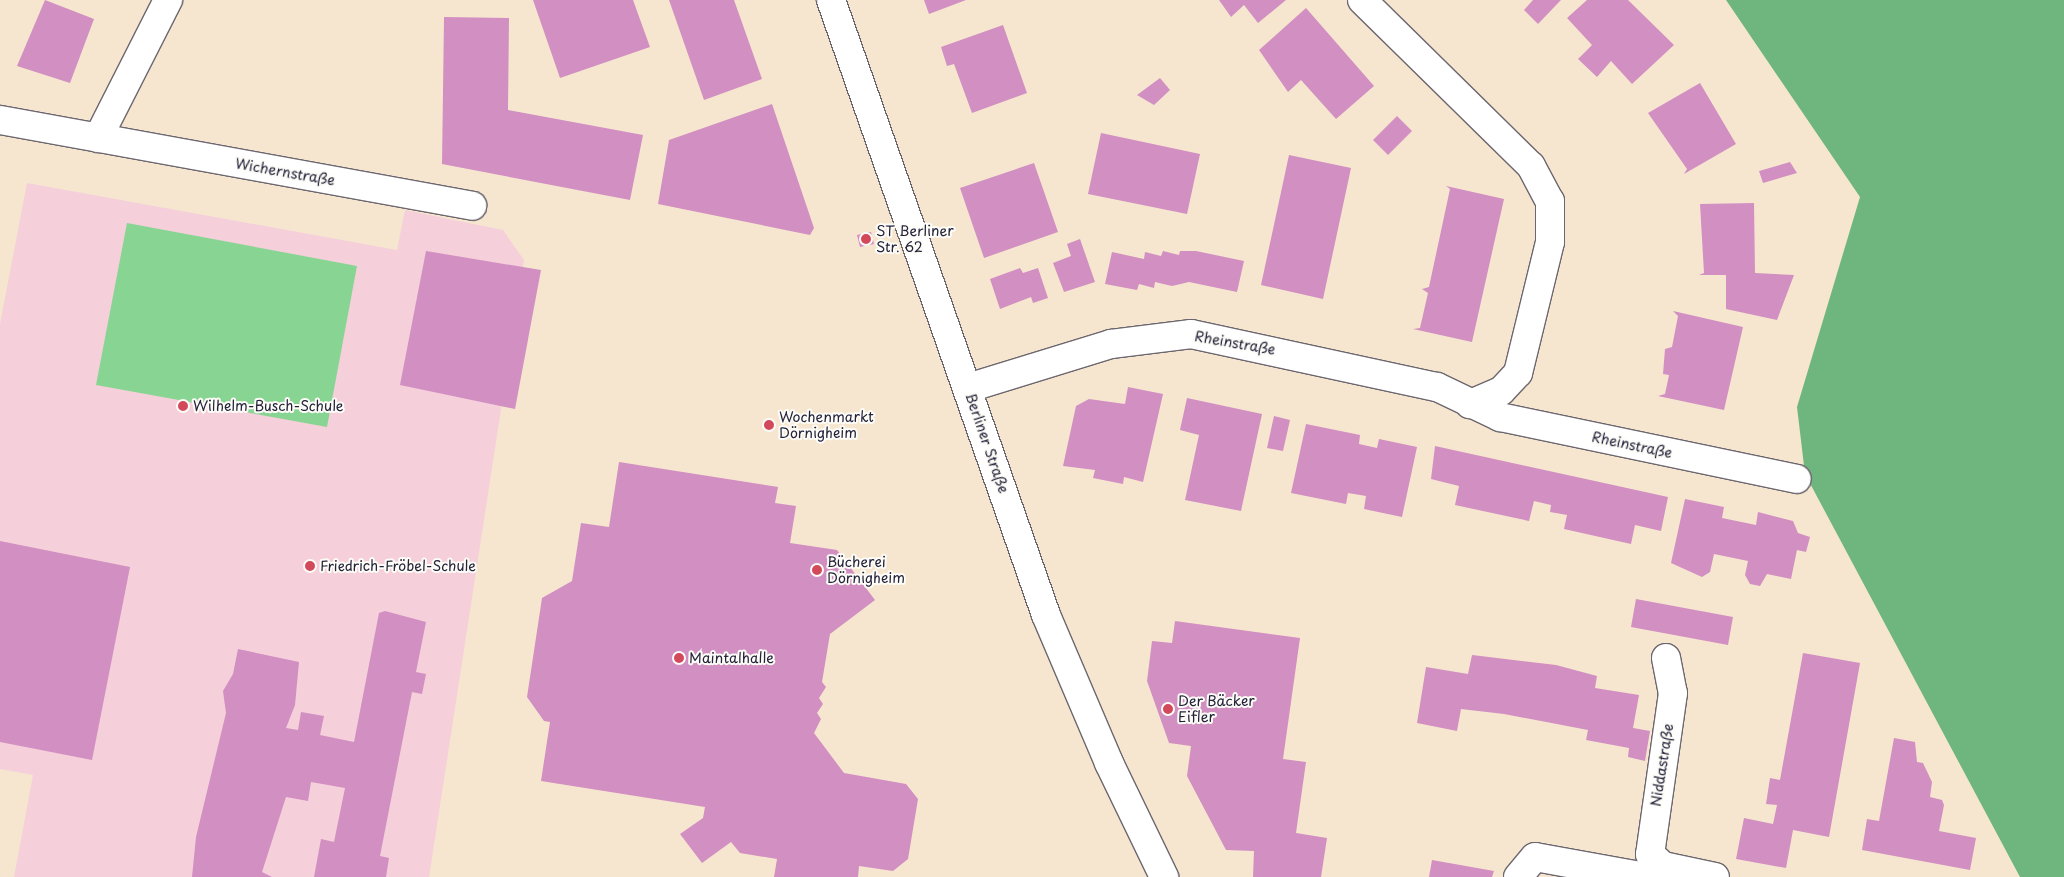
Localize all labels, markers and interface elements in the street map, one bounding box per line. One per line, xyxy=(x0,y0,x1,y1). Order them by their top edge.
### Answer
street label: Wichernstraße xyxy=(234,155,336,189)
place label: ST Berliner Str. 62 xyxy=(876,223,953,256)
marker: ST Berliner Str. 62 xyxy=(860,233,872,245)
street label: Rheinstraße xyxy=(1193,328,1277,358)
street label: Berliner Straße xyxy=(962,390,1012,496)
place label: Wilhelm-Busch-Schule xyxy=(193,398,343,414)
marker: Wilhelm-Busch-Schule xyxy=(177,400,189,412)
place label: Wochenmarkt Dörnigheim xyxy=(779,409,874,442)
marker: Wochenmarkt Dörnigheim xyxy=(763,419,775,431)
street label: Rheinstraße xyxy=(1590,428,1674,462)
place label: Bücherei Dörnigheim xyxy=(827,554,905,586)
place label: Friedrich-Fröbel-Schule xyxy=(320,558,476,574)
marker: Friedrich-Fröbel-Schule xyxy=(304,560,316,572)
marker: Bücherei Dörnigheim xyxy=(811,564,823,576)
place label: Maintalhalle xyxy=(689,650,774,666)
marker: Maintalhalle xyxy=(673,652,685,664)
place label: Der Bäcker Eifler xyxy=(1178,693,1254,726)
marker: Der Bäcker Eifler xyxy=(1162,703,1174,715)
street label: Niddastraße xyxy=(1647,722,1677,808)

